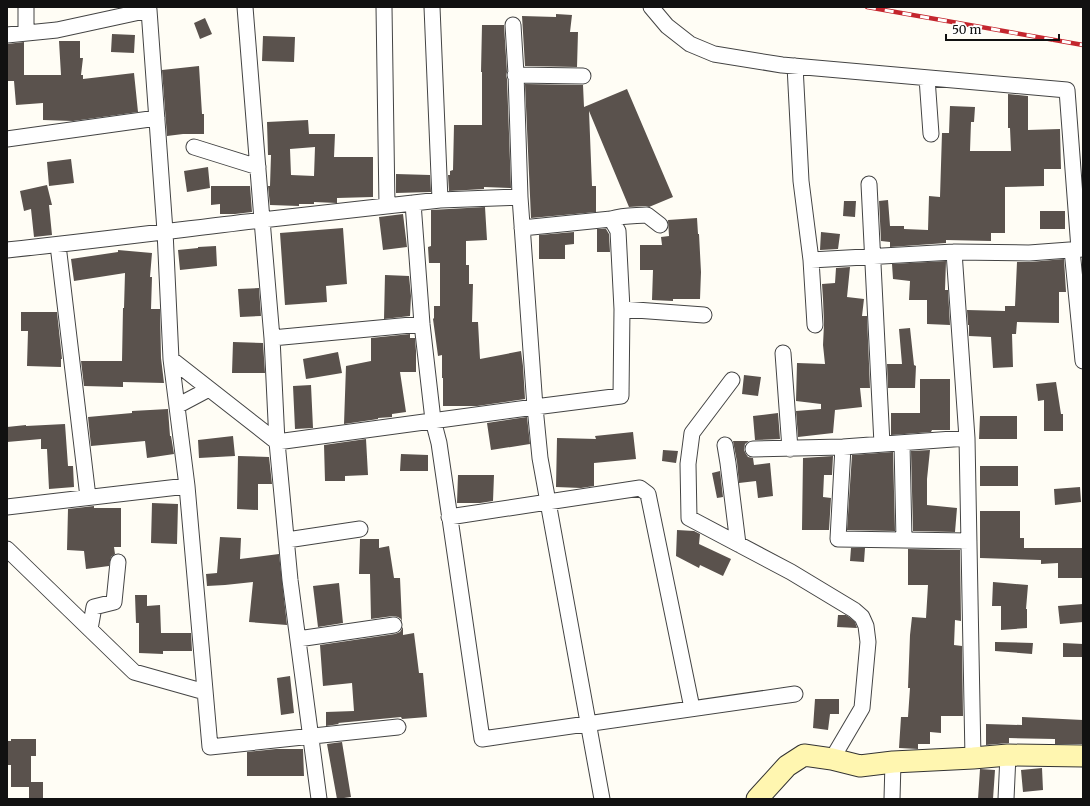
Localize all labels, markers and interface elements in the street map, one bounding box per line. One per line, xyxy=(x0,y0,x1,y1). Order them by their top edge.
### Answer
scale bar xyxy=(946,16,1059,42)
text: 50 m xyxy=(952,22,981,37)

